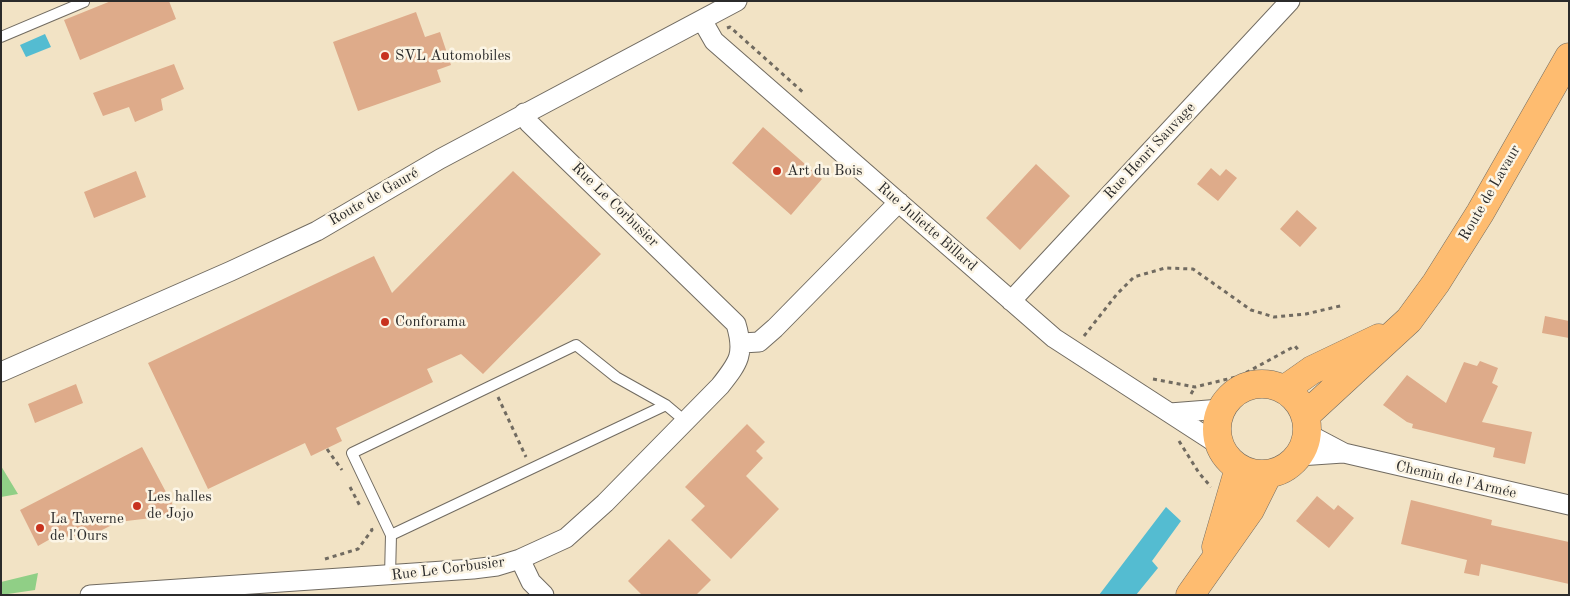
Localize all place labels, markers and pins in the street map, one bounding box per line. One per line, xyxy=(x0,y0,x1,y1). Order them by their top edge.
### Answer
place label: SVL Automobiles xyxy=(395,47,511,65)
marker: SVL Automobiles xyxy=(379,50,391,62)
place label: Art du Bois xyxy=(787,162,862,180)
marker: Art du Bois xyxy=(771,165,783,177)
place label: Conforama xyxy=(395,313,466,331)
marker: Conforama xyxy=(379,316,391,328)
place label: Les halles de Jojo xyxy=(147,488,212,523)
marker: Les halles de Jojo xyxy=(131,500,143,512)
place label: La Taverne de l'Ours xyxy=(50,510,124,545)
marker: La Taverne de l'Ours xyxy=(34,522,46,534)

